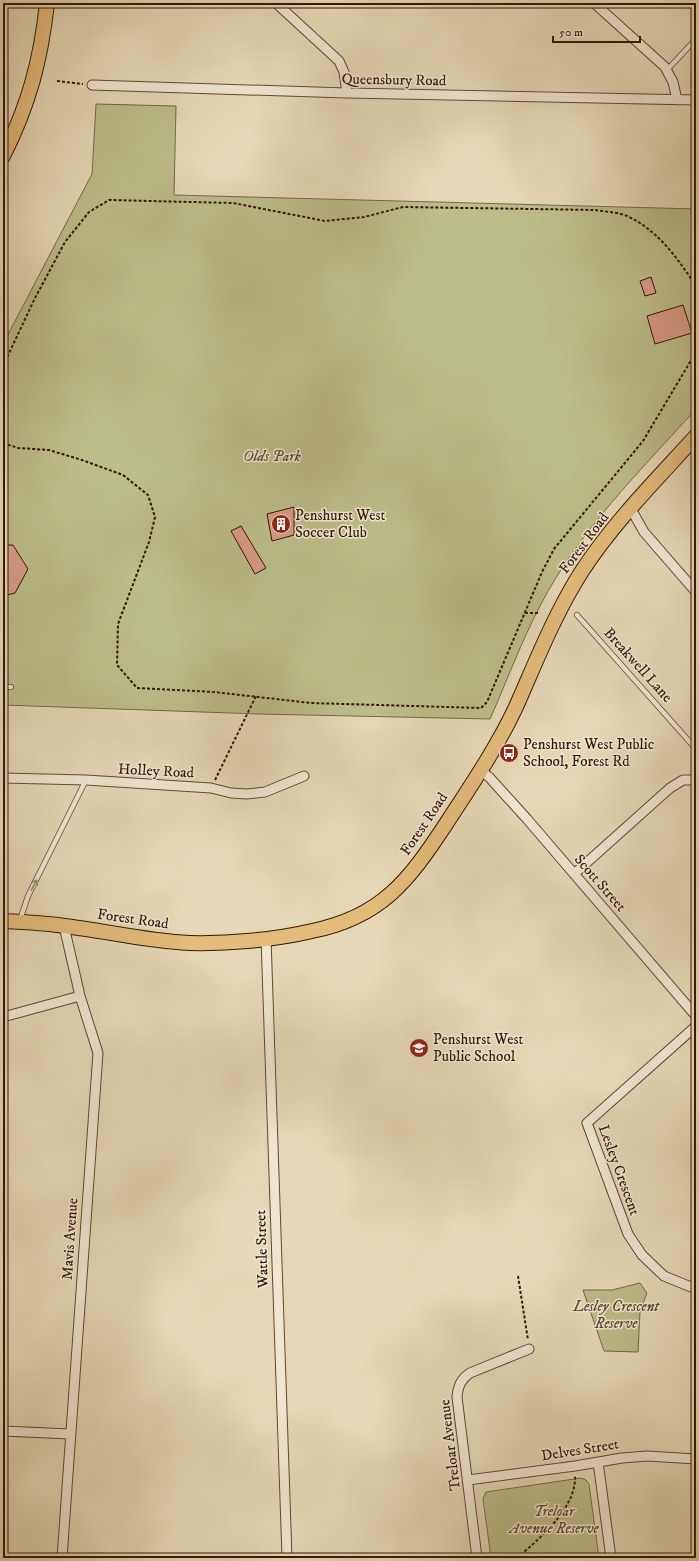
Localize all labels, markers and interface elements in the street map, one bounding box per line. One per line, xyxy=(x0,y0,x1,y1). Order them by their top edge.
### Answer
scale bar xyxy=(553,18,640,44)
text: 50 m xyxy=(559,25,583,40)
street label: Queensbury Road xyxy=(341,70,447,90)
park label: Olds Park xyxy=(243,447,302,466)
place label: Penshurst West Soccer Club xyxy=(295,506,385,542)
street label: Forest Road xyxy=(555,508,614,577)
building icon: Penshurst West Soccer Club xyxy=(270,513,292,535)
street label: Breakwell Lane xyxy=(599,624,677,706)
place label: Penshurst West Public School, Forest Rd xyxy=(523,735,655,771)
bus stop icon: Penshurst West Public School, Forest Rd xyxy=(498,742,520,764)
street label: Holley Road xyxy=(117,760,195,783)
street label: Forest Road xyxy=(396,788,452,859)
street label: Scott Street xyxy=(570,850,630,916)
one-way arrow xyxy=(30,880,38,892)
street label: Forest Road xyxy=(96,905,170,933)
place label: Penshurst West Public School xyxy=(433,1030,523,1066)
school or university icon: Penshurst West Public School xyxy=(408,1037,430,1059)
street label: Lesley Crescent xyxy=(594,1122,644,1218)
street label: Mavis Avenue xyxy=(58,1197,82,1281)
street label: Wattle Street xyxy=(251,1209,273,1289)
park label: Lesley Crescent Reserve xyxy=(572,1297,660,1333)
street label: Treloar Avenue xyxy=(435,1398,465,1492)
street label: Delves Street xyxy=(540,1434,620,1466)
park label: Treloar Avenue Reserve xyxy=(507,1502,600,1538)

